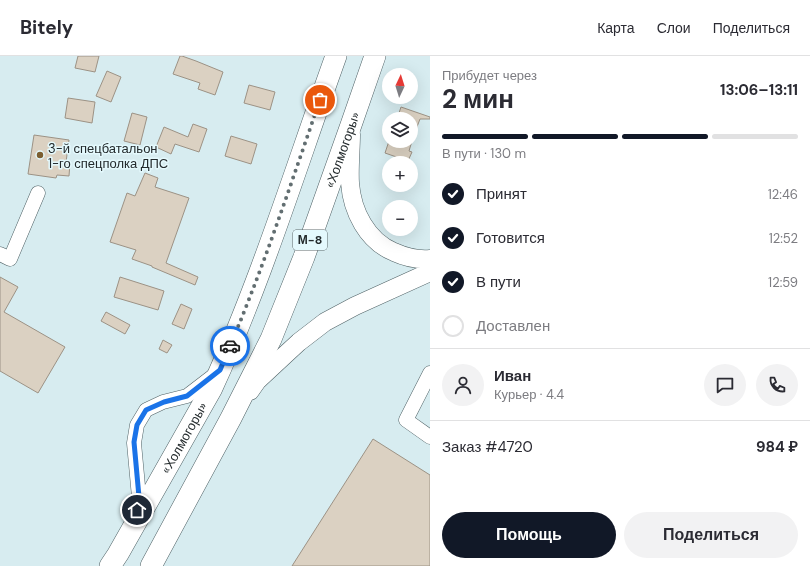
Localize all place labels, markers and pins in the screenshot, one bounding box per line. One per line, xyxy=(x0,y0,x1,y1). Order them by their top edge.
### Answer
pin xyxy=(303,83,337,117)
place label: 3-й спецбатальон 1-го спецполка ДПС xyxy=(48,140,168,172)
marker: 3-й спецбатальон 1-го спецполка ДПС xyxy=(35,150,45,160)
pin xyxy=(120,493,154,527)

